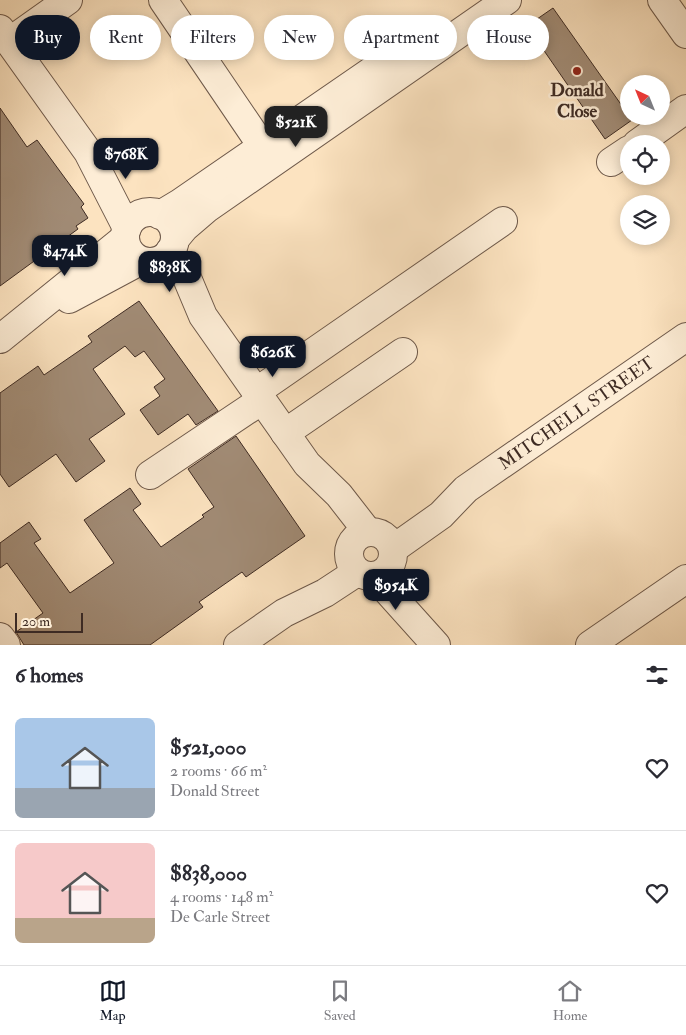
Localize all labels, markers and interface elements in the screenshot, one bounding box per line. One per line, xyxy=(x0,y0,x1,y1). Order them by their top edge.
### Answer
chip: Buy xyxy=(15,15,80,60)
chip: Rent xyxy=(90,15,161,60)
chip: Filters xyxy=(171,15,254,60)
chip: New xyxy=(264,15,334,60)
chip: Apartment xyxy=(344,15,457,60)
chip: House xyxy=(467,15,549,60)
marker: Donald Close xyxy=(571,65,583,77)
north arrow xyxy=(620,75,670,125)
map controls xyxy=(620,75,670,245)
place label: Donald Close xyxy=(550,79,604,123)
pin: $521K xyxy=(261,106,331,148)
text: $521K xyxy=(275,112,317,132)
button: locate xyxy=(620,135,670,185)
pin: $768K xyxy=(91,138,161,180)
text: $768K xyxy=(104,144,148,164)
button: layers xyxy=(620,195,670,245)
pin: $474K xyxy=(30,234,100,277)
text: $474K xyxy=(43,241,87,261)
pin: $838K xyxy=(135,250,205,293)
text: $838K xyxy=(149,257,191,277)
pin: $626K xyxy=(238,336,308,378)
text: $626K xyxy=(251,342,295,362)
street label: MITCHELL STREET xyxy=(494,351,660,475)
pin: $954K xyxy=(361,568,431,611)
text: $954K xyxy=(374,575,418,595)
scale bar xyxy=(15,610,82,633)
text: 20 m xyxy=(22,613,50,630)
icon: filters xyxy=(643,661,671,689)
text: 6 homes xyxy=(15,662,83,689)
text: $521,000 xyxy=(170,734,246,761)
icon: home xyxy=(55,738,115,798)
icon: heart xyxy=(643,754,671,782)
text: 2 rooms · 66 m² xyxy=(170,761,267,781)
text: Donald Street xyxy=(170,781,259,801)
text: $838,000 xyxy=(170,860,247,887)
icon: home xyxy=(55,863,115,923)
icon: heart xyxy=(643,879,671,907)
text: 4 rooms · 148 m² xyxy=(170,887,273,907)
text: De Carle Street xyxy=(170,907,270,927)
tab: Map xyxy=(99,977,127,1024)
tab: Saved xyxy=(324,977,356,1024)
tab: Home xyxy=(553,977,587,1024)

